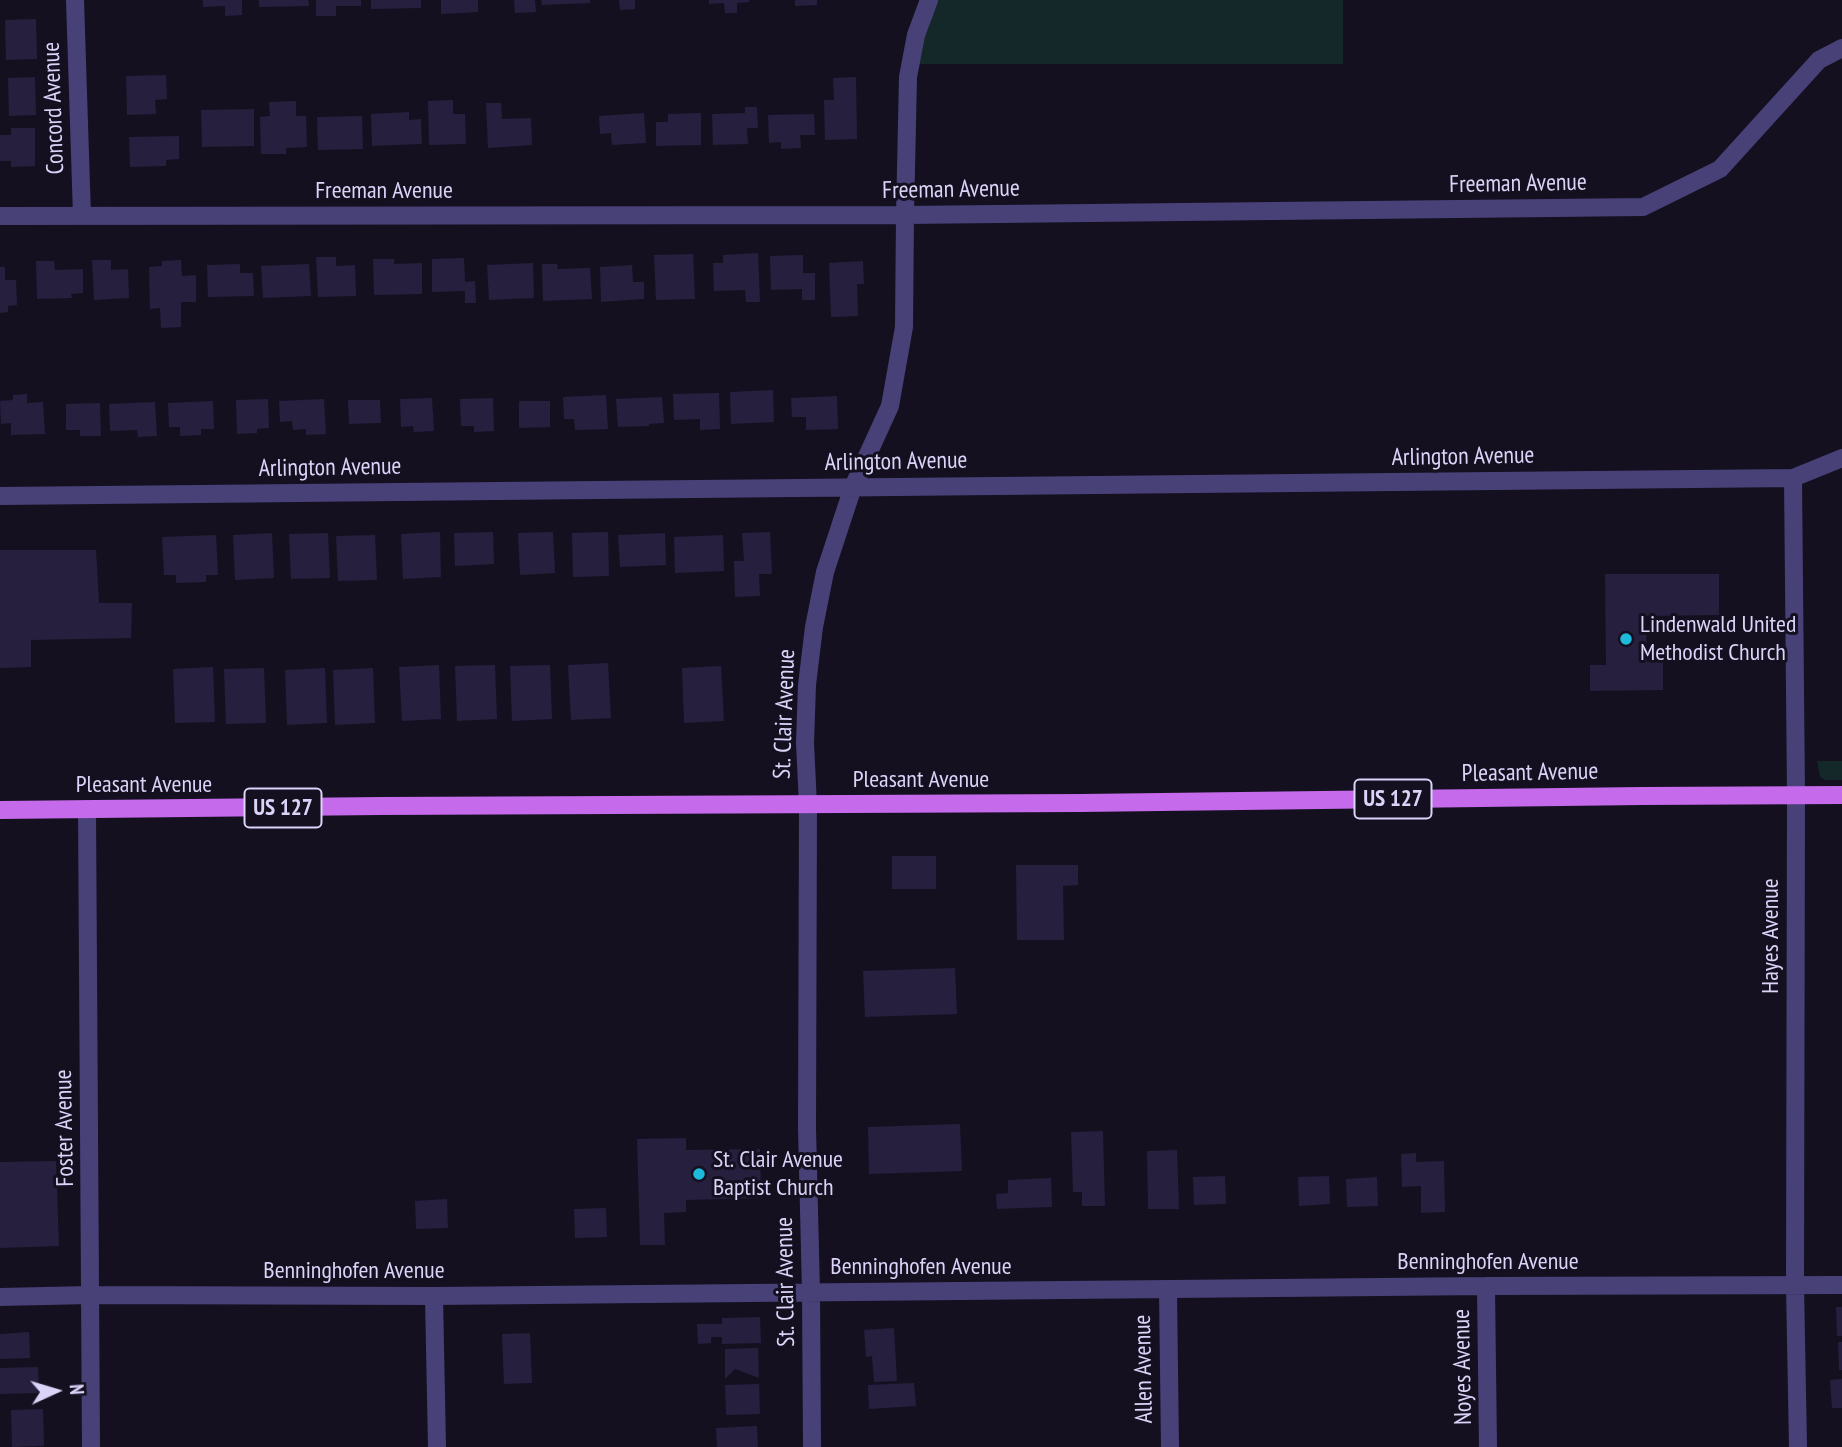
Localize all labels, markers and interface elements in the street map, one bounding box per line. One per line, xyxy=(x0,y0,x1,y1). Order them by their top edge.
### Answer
street label: Concord Avenue xyxy=(37,41,71,175)
street label: Freeman Avenue xyxy=(1449,168,1587,200)
street label: Freeman Avenue xyxy=(882,174,1020,206)
street label: Freeman Avenue xyxy=(315,177,453,205)
street label: Arlington Avenue xyxy=(1391,441,1535,473)
street label: Arlington Avenue xyxy=(824,446,968,478)
street label: Arlington Avenue xyxy=(258,452,402,484)
place label: Lindenwald United Methodist Church xyxy=(1640,611,1796,667)
marker: Lindenwald United Methodist Church xyxy=(1618,631,1634,647)
street label: St. Clair Avenue xyxy=(768,649,802,779)
street label: Pleasant Avenue xyxy=(1461,757,1599,789)
street label: Pleasant Avenue xyxy=(853,766,989,794)
street label: Pleasant Avenue xyxy=(76,771,212,799)
road number: US 127 xyxy=(1354,779,1432,818)
road number: US 127 xyxy=(244,788,322,828)
street label: Hayes Avenue xyxy=(1757,878,1785,994)
street label: Foster Avenue xyxy=(50,1069,80,1187)
place label: St. Clair Avenue Baptist Church xyxy=(713,1146,843,1202)
marker: St. Clair Avenue Baptist Church xyxy=(691,1166,707,1182)
street label: St. Clair Avenue xyxy=(770,1217,802,1347)
street label: Benninghofen Avenue xyxy=(1397,1248,1579,1276)
street label: Benninghofen Avenue xyxy=(830,1253,1012,1281)
street label: Benninghofen Avenue xyxy=(263,1257,445,1285)
street label: Noyes Avenue xyxy=(1448,1309,1478,1425)
street label: Allen Avenue xyxy=(1129,1314,1159,1424)
north arrow xyxy=(21,1356,91,1426)
text: N xyxy=(65,1384,89,1395)

